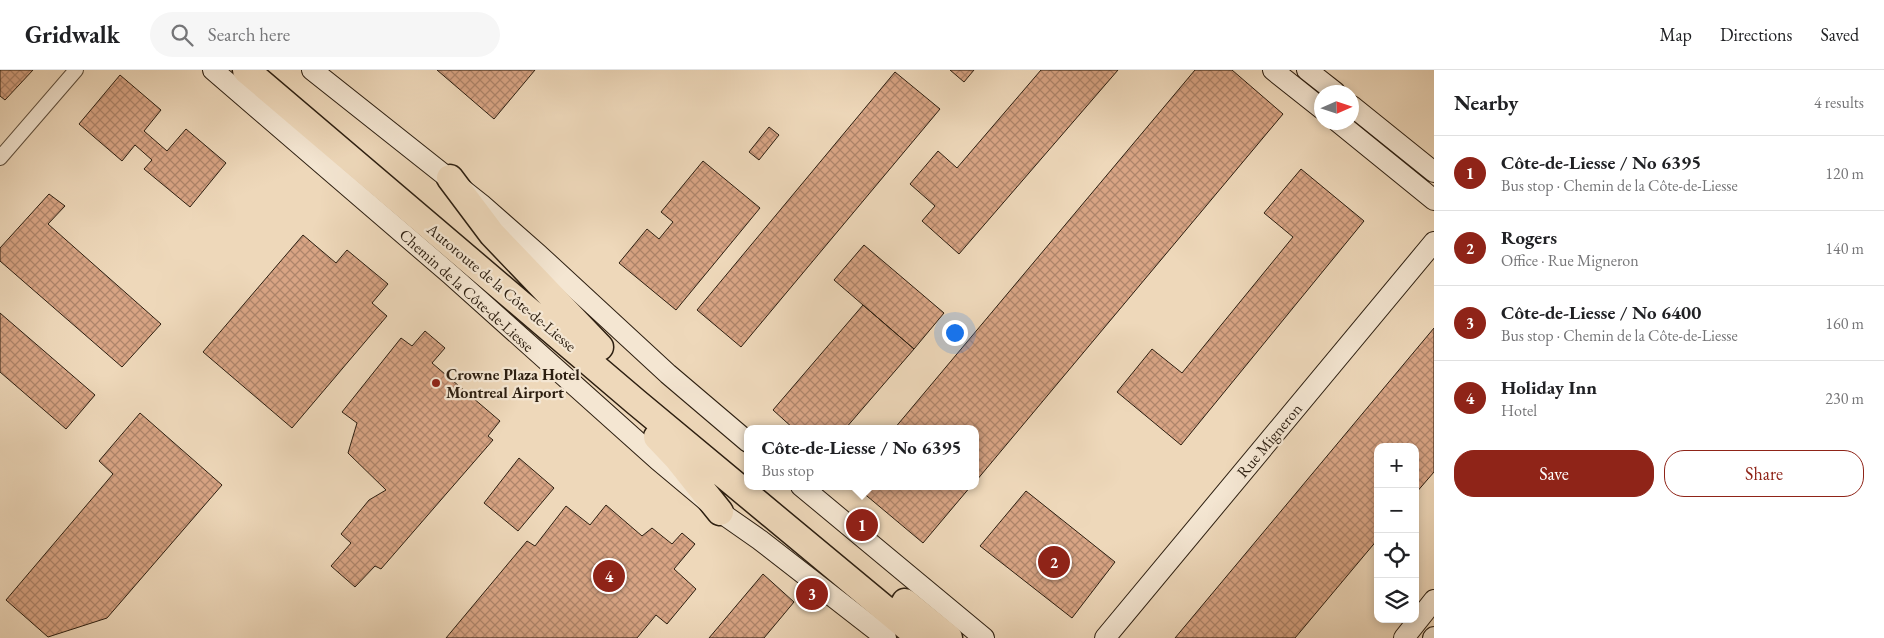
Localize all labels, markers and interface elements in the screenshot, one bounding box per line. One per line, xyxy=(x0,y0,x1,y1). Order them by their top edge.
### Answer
search box xyxy=(150,12,500,57)
text: Gridwalk xyxy=(25,19,120,50)
icon: search xyxy=(168,21,196,49)
text: Search here xyxy=(208,22,290,47)
text: Map xyxy=(1660,23,1692,46)
text: Directions xyxy=(1720,23,1792,46)
text: Saved xyxy=(1820,23,1859,46)
north arrow xyxy=(1314,85,1359,130)
text: Nearby xyxy=(1454,89,1518,116)
text: 4 results xyxy=(1814,92,1864,113)
text: Côte-de-Liesse / No 6395 xyxy=(1501,150,1701,175)
text: 1 xyxy=(1466,163,1474,184)
text: 120 m xyxy=(1825,163,1864,184)
text: Bus stop · Chemin de la Côte-de-Liesse xyxy=(1501,175,1738,196)
street label: Autoroute de la Côte-de-Liesse xyxy=(422,218,581,356)
street label: Chemin de la Côte-de-Liesse xyxy=(395,224,539,357)
text: Rogers xyxy=(1501,225,1557,250)
text: 2 xyxy=(1466,238,1474,259)
text: 140 m xyxy=(1825,238,1864,259)
text: Office · Rue Migneron xyxy=(1501,250,1639,271)
text: Côte-de-Liesse / No 6400 xyxy=(1501,300,1701,325)
text: 3 xyxy=(1466,313,1474,334)
text: 160 m xyxy=(1825,313,1864,334)
your location xyxy=(942,320,968,346)
text: Bus stop · Chemin de la Côte-de-Liesse xyxy=(1501,325,1738,346)
place label: Crowne Plaza Hotel Montreal Airport xyxy=(446,364,580,403)
text: Holiday Inn xyxy=(1501,375,1597,400)
marker: Crowne Plaza Hotel Montreal Airport xyxy=(430,377,442,389)
text: 4 xyxy=(1466,388,1474,409)
text: 230 m xyxy=(1825,388,1864,409)
street label: Rue Migneron xyxy=(1232,398,1307,482)
text: Hotel xyxy=(1501,400,1537,421)
popup xyxy=(744,425,979,490)
text: Côte-de-Liesse / No 6395 xyxy=(761,435,962,460)
map controls xyxy=(1374,443,1419,623)
button: + xyxy=(1374,443,1419,488)
button: Save xyxy=(1454,450,1654,497)
button: Share xyxy=(1664,450,1864,497)
text: Bus stop xyxy=(761,460,814,481)
button: − xyxy=(1374,488,1419,533)
pin: 1 xyxy=(846,506,878,544)
button: locate xyxy=(1374,533,1419,578)
pin: 2 xyxy=(1038,543,1070,581)
pin: 4 xyxy=(593,557,625,595)
pin: 3 xyxy=(796,575,828,613)
button: layers xyxy=(1374,578,1419,623)

